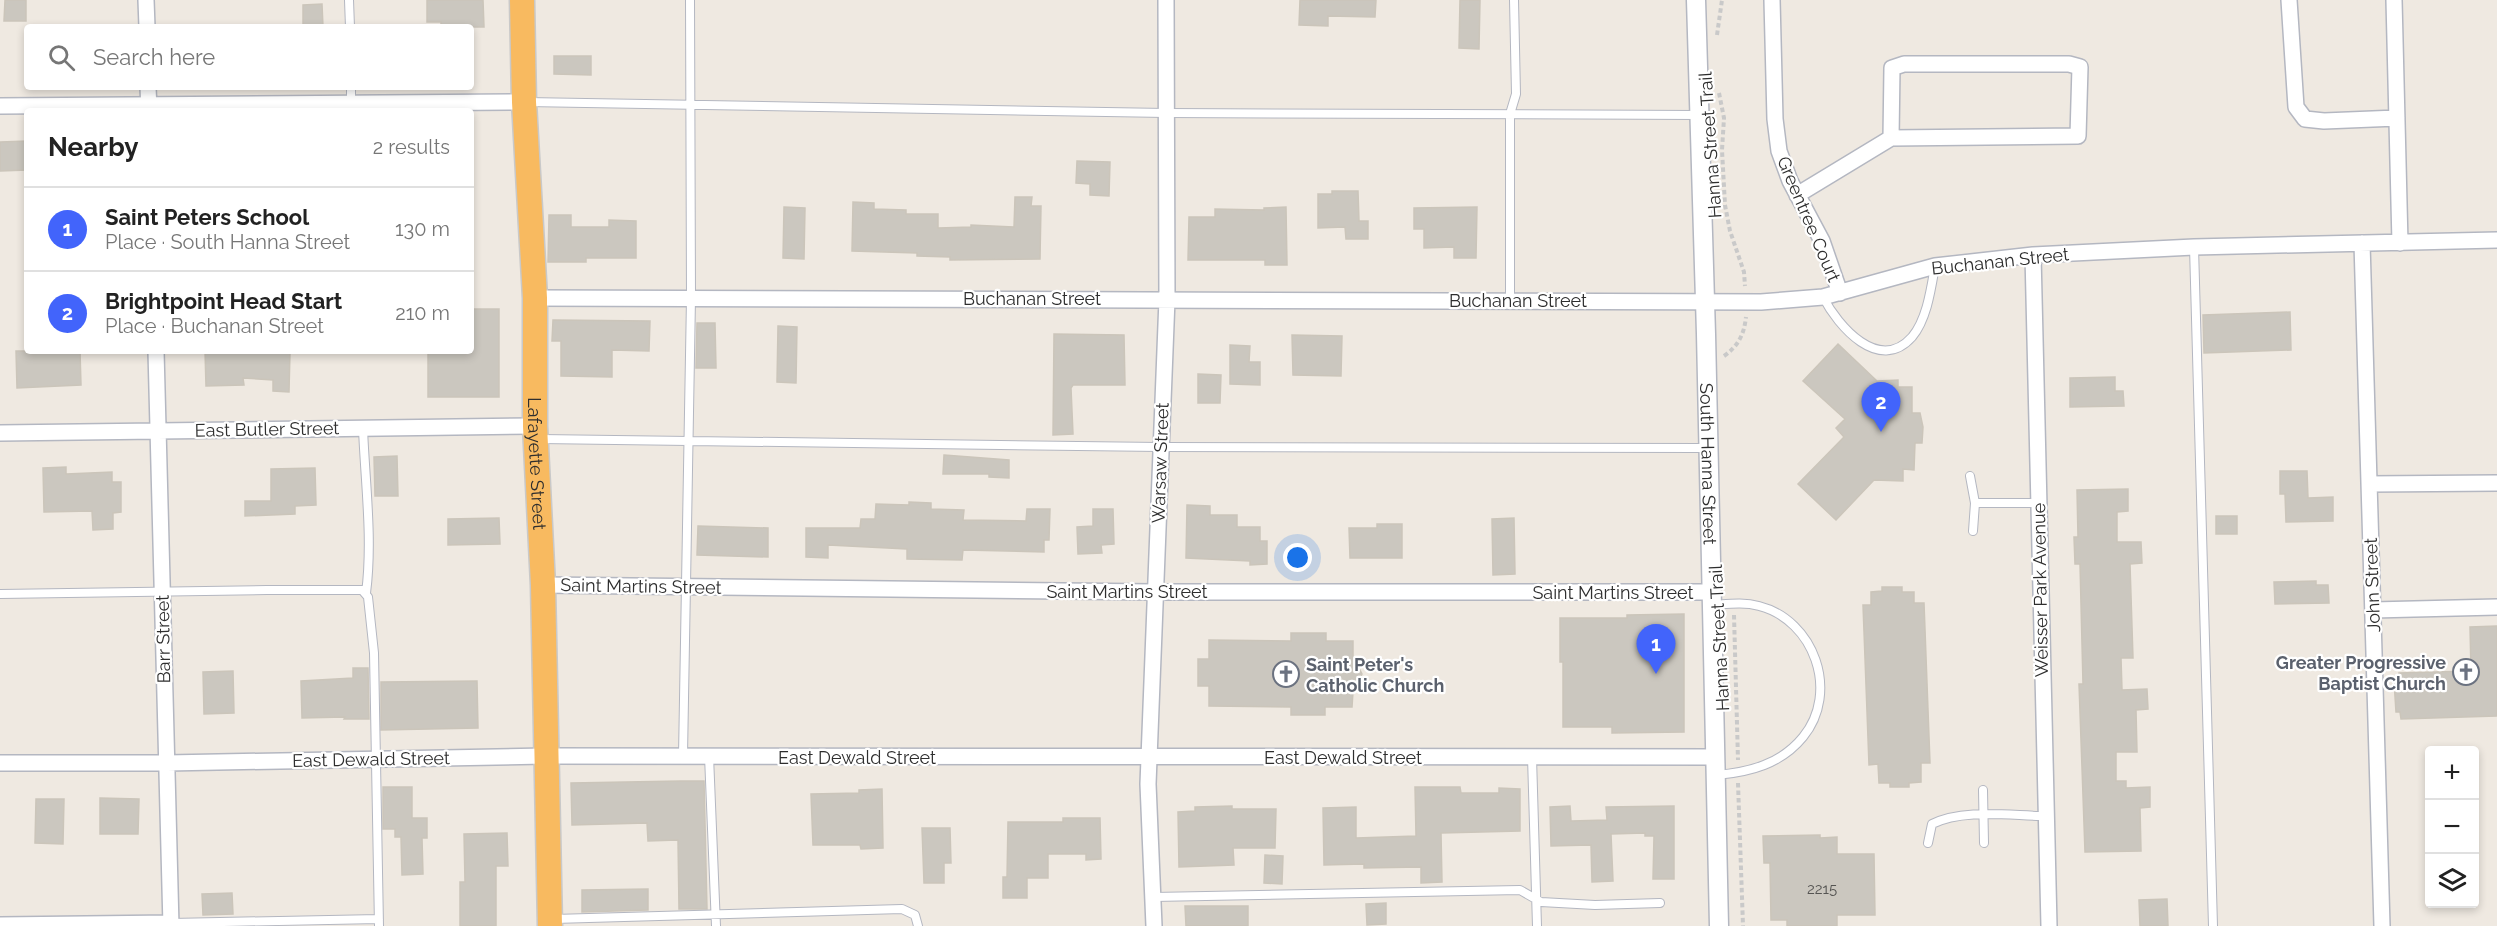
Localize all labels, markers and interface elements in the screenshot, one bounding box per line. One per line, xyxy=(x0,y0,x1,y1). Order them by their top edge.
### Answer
search box xyxy=(24,24,474,90)
icon: search xyxy=(45,41,78,74)
text: Search here xyxy=(93,44,215,70)
street label: Hanna Street Trail xyxy=(1694,71,1726,219)
text: Nearby xyxy=(48,132,138,162)
text: 2 results xyxy=(373,135,450,159)
street label: Greentree Court xyxy=(1773,153,1845,285)
text: Saint Peters School xyxy=(105,204,309,230)
text: 1 xyxy=(63,217,72,241)
text: 130 m xyxy=(395,217,450,241)
text: Place · South Hanna Street xyxy=(105,230,350,254)
street label: Buchanan Street xyxy=(1930,243,2070,279)
text: Brightpoint Head Start xyxy=(105,288,342,314)
street label: Buchanan Street xyxy=(963,288,1101,309)
street label: Buchanan Street xyxy=(1449,290,1587,311)
text: 2 xyxy=(62,301,73,325)
text: 210 m xyxy=(395,301,450,325)
text: Place · Buchanan Street xyxy=(105,314,324,338)
pin: 2 xyxy=(1862,382,1900,432)
street label: South Hanna Street xyxy=(1697,383,1721,545)
street label: Lafayette Street xyxy=(524,397,551,530)
street label: Warsaw Street xyxy=(1147,402,1173,524)
street label: East Butler Street xyxy=(195,417,339,441)
street label: Weisser Park Avenue xyxy=(2028,502,2052,677)
street label: John Street xyxy=(2360,537,2384,633)
your location xyxy=(1283,543,1312,572)
street label: Hanna Street Trail xyxy=(1705,564,1733,712)
street label: Saint Martins Street xyxy=(560,574,722,598)
street label: Saint Martins Street xyxy=(1046,581,1208,602)
street label: Saint Martins Street xyxy=(1532,582,1694,603)
street label: Barr Street xyxy=(152,595,174,683)
pin: 1 xyxy=(1636,624,1676,674)
place label: Greater Progressive Baptist Church xyxy=(2276,652,2446,694)
place label: Saint Peter's Catholic Church xyxy=(1306,654,1444,696)
church icon: Greater Progressive Baptist Church xyxy=(2451,657,2481,687)
church icon: Saint Peter's Catholic Church xyxy=(1271,659,1301,689)
map controls xyxy=(2425,746,2479,908)
button: + xyxy=(2425,746,2479,800)
street label: East Dewald Street xyxy=(292,747,450,771)
street label: East Dewald Street xyxy=(778,747,936,768)
street label: East Dewald Street xyxy=(1264,747,1422,768)
button: − xyxy=(2425,800,2479,854)
button: layers xyxy=(2425,854,2479,908)
house number: 2215 xyxy=(1807,880,1837,898)

